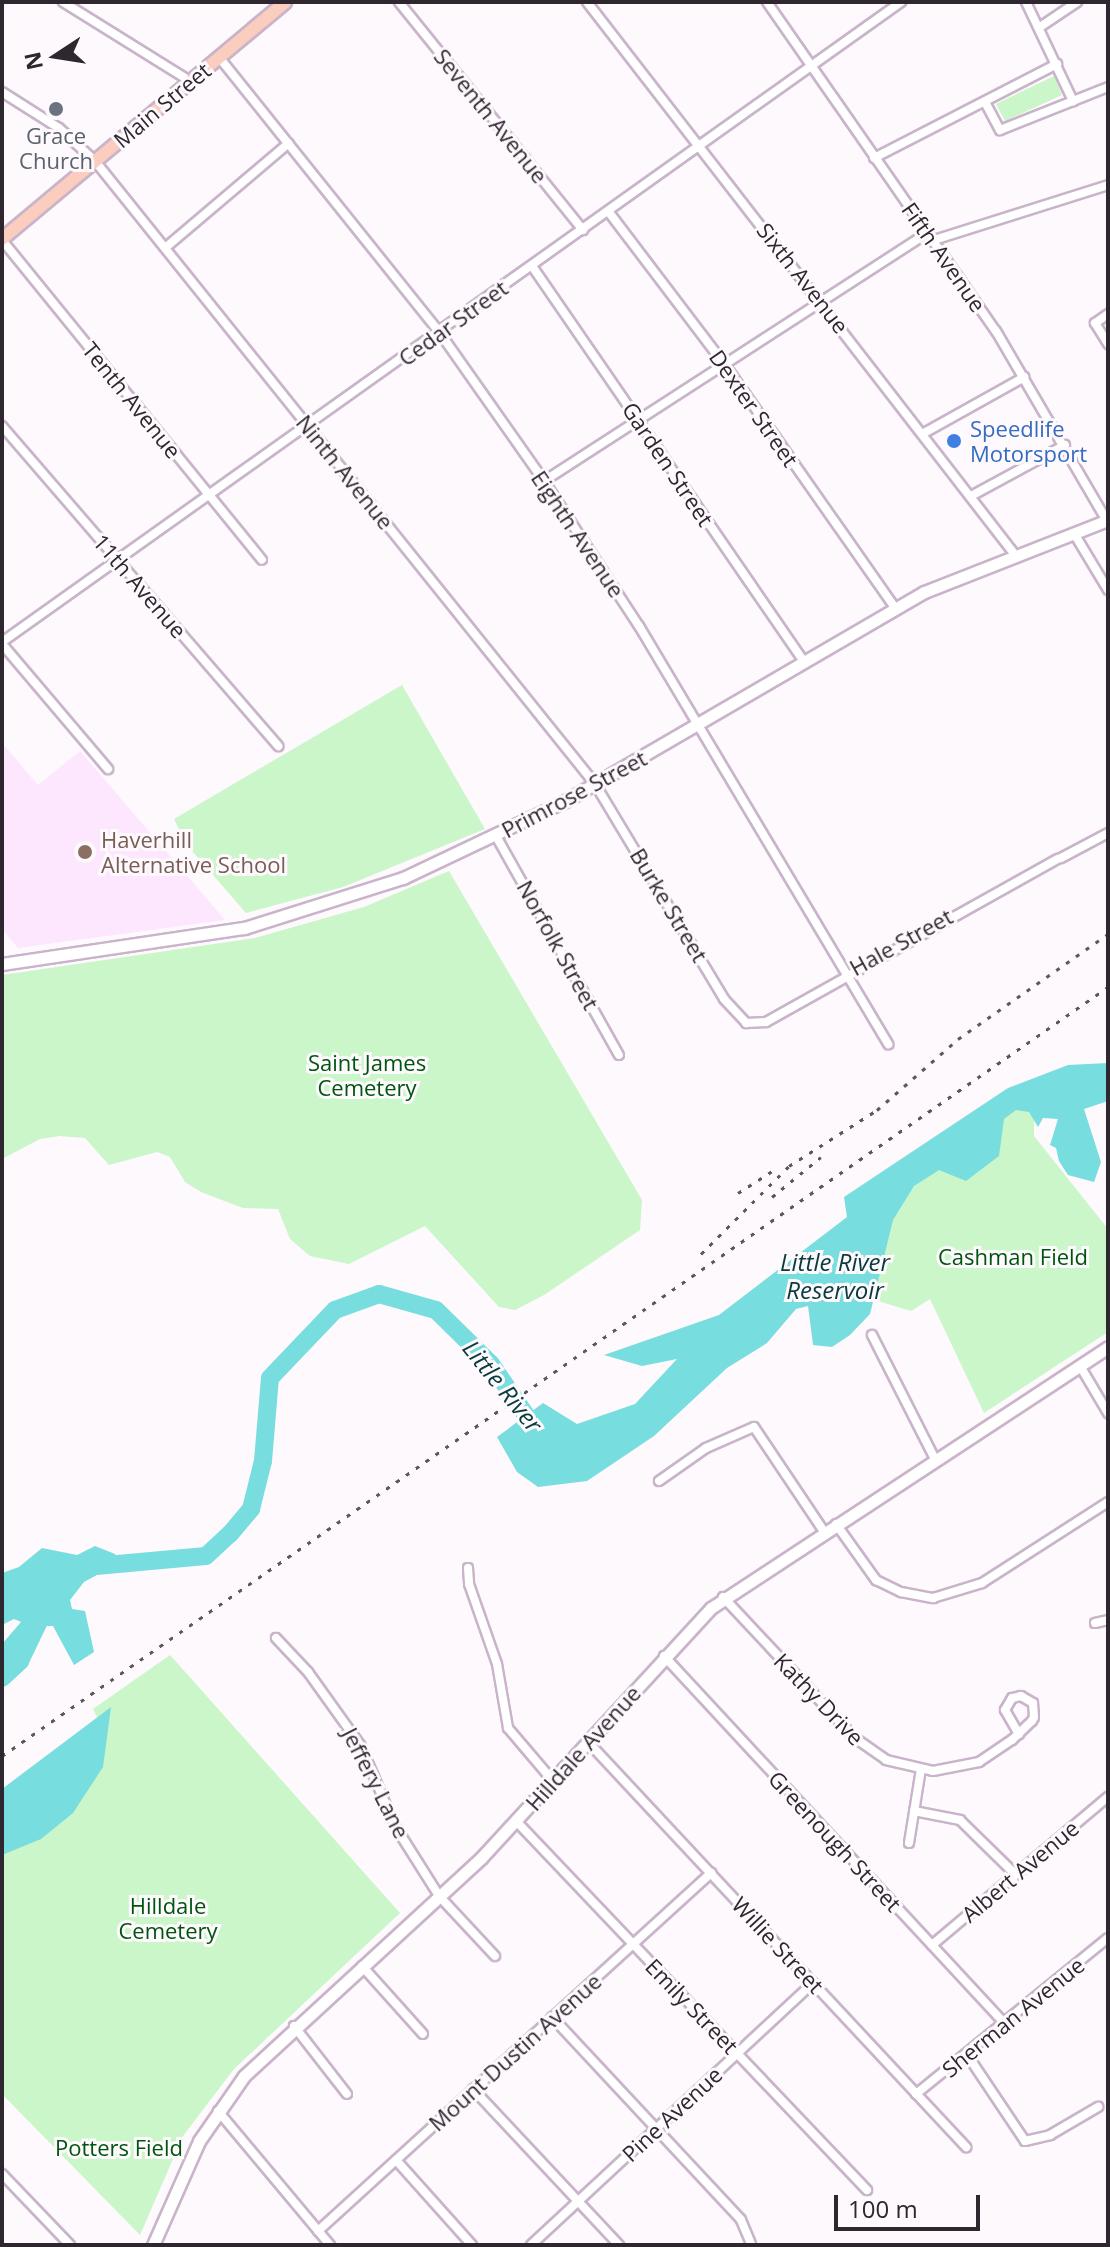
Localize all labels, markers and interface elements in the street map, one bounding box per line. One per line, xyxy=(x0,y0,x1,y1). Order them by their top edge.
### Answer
north arrow xyxy=(16,16,96,96)
street label: Seventh Avenue xyxy=(429,44,553,188)
text: N xyxy=(16,49,49,73)
street label: Main Street xyxy=(108,57,216,153)
marker: Grace Church xyxy=(47,100,65,118)
place label: Grace Church xyxy=(19,122,93,174)
street label: Fifth Avenue xyxy=(896,197,992,317)
street label: Sixth Avenue xyxy=(752,218,854,338)
street label: Cedar Street xyxy=(393,275,513,371)
street label: Tenth Avenue xyxy=(77,337,187,463)
street label: Dexter Street xyxy=(704,345,804,471)
street label: Garden Street xyxy=(617,397,719,531)
street label: Ninth Avenue xyxy=(291,410,399,534)
place label: Speedlife Motorsport xyxy=(970,415,1087,466)
marker: Speedlife Motorsport xyxy=(945,432,963,450)
street label: Eighth Avenue xyxy=(526,466,630,602)
street label: 11th Avenue xyxy=(88,529,192,643)
street label: Primrose Street xyxy=(497,745,651,843)
place label: Haverhill Alternative School xyxy=(101,826,286,878)
marker: Haverhill Alternative School xyxy=(76,843,94,861)
street label: Burke Street xyxy=(625,843,713,967)
street label: Norfolk Street xyxy=(512,876,604,1014)
street label: Hale Street xyxy=(845,903,957,981)
park label: Saint James Cemetery xyxy=(308,1049,426,1100)
park label: Cashman Field xyxy=(938,1244,1088,1270)
water label: Little River Reservoir xyxy=(780,1248,890,1304)
water label: Little River xyxy=(457,1334,549,1438)
street label: Kathy Drive xyxy=(769,1648,869,1750)
street label: Hilldale Avenue xyxy=(520,1680,646,1816)
street label: Jeffery Lane xyxy=(337,1723,415,1843)
street label: Greenough Street xyxy=(763,1765,907,1917)
street label: Albert Avenue xyxy=(956,1814,1084,1928)
street label: Willie Street xyxy=(727,1891,829,1999)
park label: Hilldale Cemetery xyxy=(118,1892,218,1944)
street label: Sherman Avenue xyxy=(937,1952,1089,2082)
street label: Emily Street xyxy=(640,1953,744,2059)
street label: Mount Dustin Avenue xyxy=(423,1968,607,2136)
street label: Pine Avenue xyxy=(617,2061,727,2167)
park label: Potters Field xyxy=(55,2135,183,2161)
scale bar xyxy=(838,2179,984,2229)
text: 100 m xyxy=(848,2192,918,2225)

